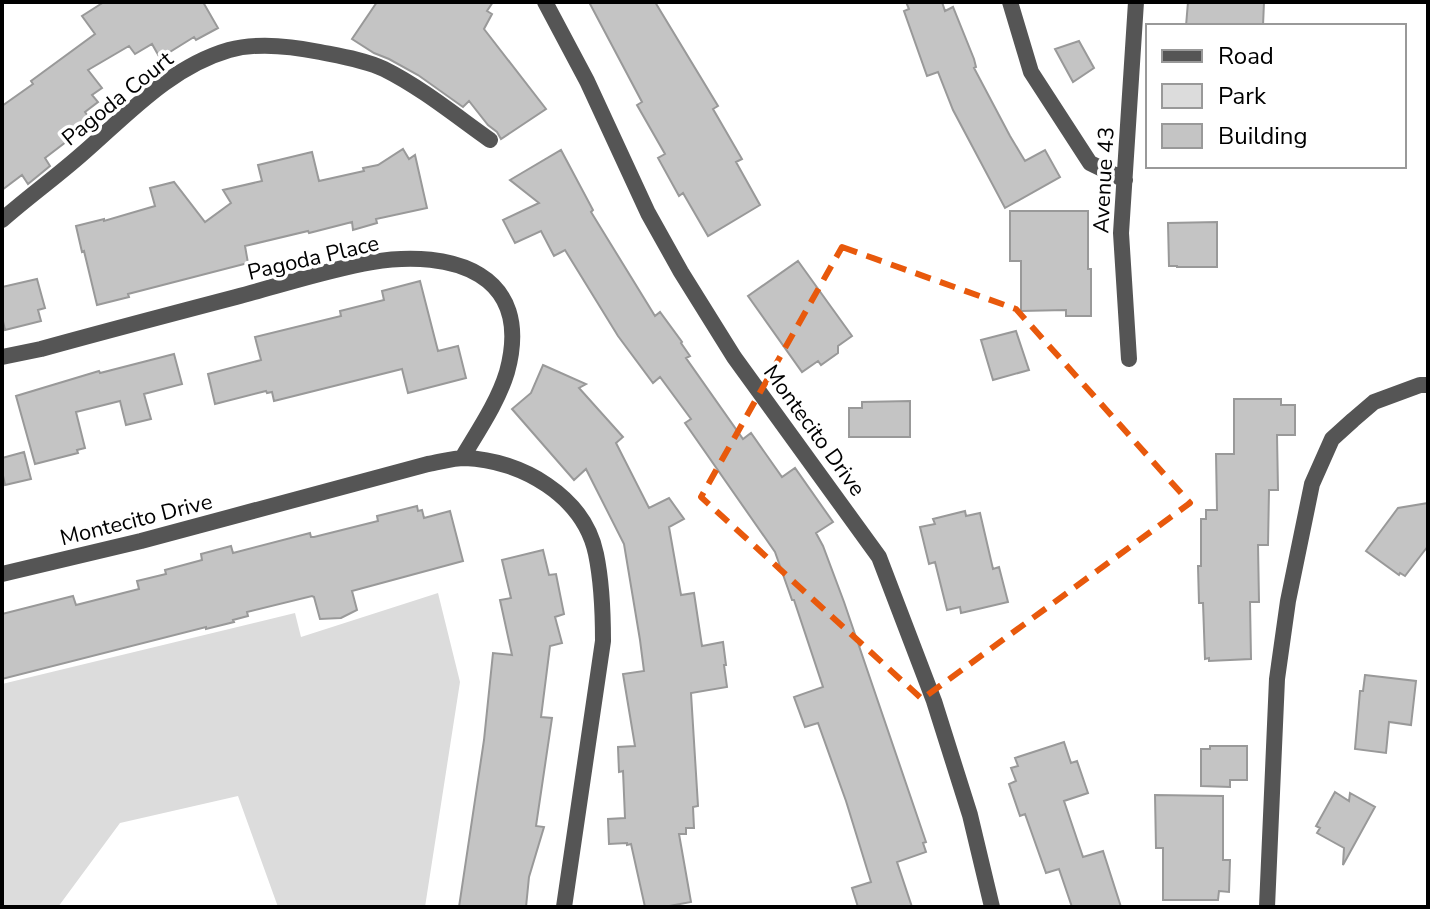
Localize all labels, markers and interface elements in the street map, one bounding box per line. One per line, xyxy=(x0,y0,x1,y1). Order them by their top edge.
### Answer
legend xyxy=(1146,24,1406,168)
text: Road xyxy=(1218,40,1274,72)
street label: Pagoda Court xyxy=(56,44,180,153)
text: Park xyxy=(1218,80,1267,112)
text: Building xyxy=(1218,120,1308,152)
street label: Avenue 43 xyxy=(1086,126,1122,234)
street label: Pagoda Place xyxy=(245,228,382,288)
street label: Montecito Drive xyxy=(756,359,872,502)
street label: Montecito Drive xyxy=(57,487,215,553)

